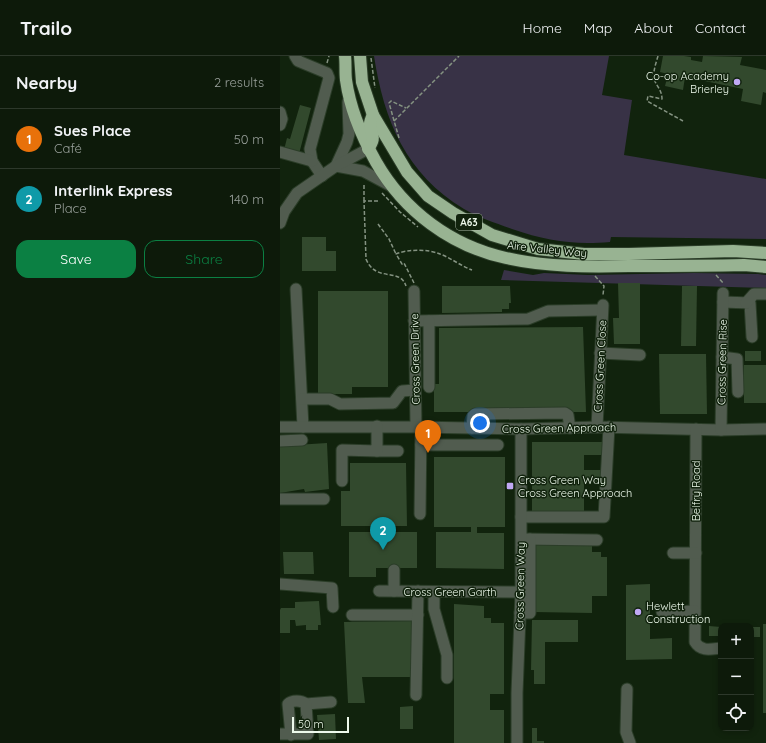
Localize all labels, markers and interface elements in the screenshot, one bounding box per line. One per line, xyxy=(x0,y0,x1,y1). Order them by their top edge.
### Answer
text: Trailo xyxy=(20,16,72,40)
text: Home xyxy=(523,19,562,37)
text: Map xyxy=(584,19,612,37)
text: About xyxy=(634,19,673,37)
text: Contact xyxy=(695,19,746,37)
place label: Co-op Academy Brierley xyxy=(646,69,729,96)
text: Nearby xyxy=(16,72,77,93)
text: 2 results xyxy=(214,74,264,90)
marker: Co-op Academy Brierley xyxy=(732,77,742,87)
text: Sues Place xyxy=(54,121,131,140)
text: 1 xyxy=(26,131,32,147)
text: 50 m xyxy=(234,131,264,147)
text: Café xyxy=(54,140,82,156)
text: Interlink Express xyxy=(54,181,173,200)
text: 2 xyxy=(25,191,33,207)
text: 140 m xyxy=(229,191,264,207)
text: Place xyxy=(54,200,87,216)
road number: A63 xyxy=(456,214,482,230)
street label: Aire Valley Way xyxy=(506,238,588,260)
button: Save xyxy=(16,240,136,278)
button: Share xyxy=(144,240,264,278)
street label: Cross Green Drive xyxy=(407,313,423,405)
street label: Cross Green Rise xyxy=(714,319,730,405)
street label: Cross Green Close xyxy=(591,320,609,412)
your location xyxy=(470,413,490,433)
pin: 1 xyxy=(415,420,441,453)
street label: Cross Green Approach xyxy=(502,420,616,436)
street label: Belfry Road xyxy=(689,461,703,521)
place label: Cross Green Way Cross Green Approach xyxy=(518,473,632,500)
marker: Cross Green Way Cross Green Approach xyxy=(505,481,515,491)
pin: 2 xyxy=(370,517,396,550)
street label: Cross Green Way xyxy=(512,542,528,630)
street label: Cross Green Garth xyxy=(403,585,497,599)
place label: Hewlett Construction xyxy=(646,599,710,626)
marker: Hewlett Construction xyxy=(633,607,643,617)
map controls xyxy=(718,623,754,731)
button: + xyxy=(718,623,754,659)
button: − xyxy=(718,659,754,695)
button: locate xyxy=(718,695,754,731)
scale bar xyxy=(292,715,349,734)
text: 50 m xyxy=(298,717,324,731)

